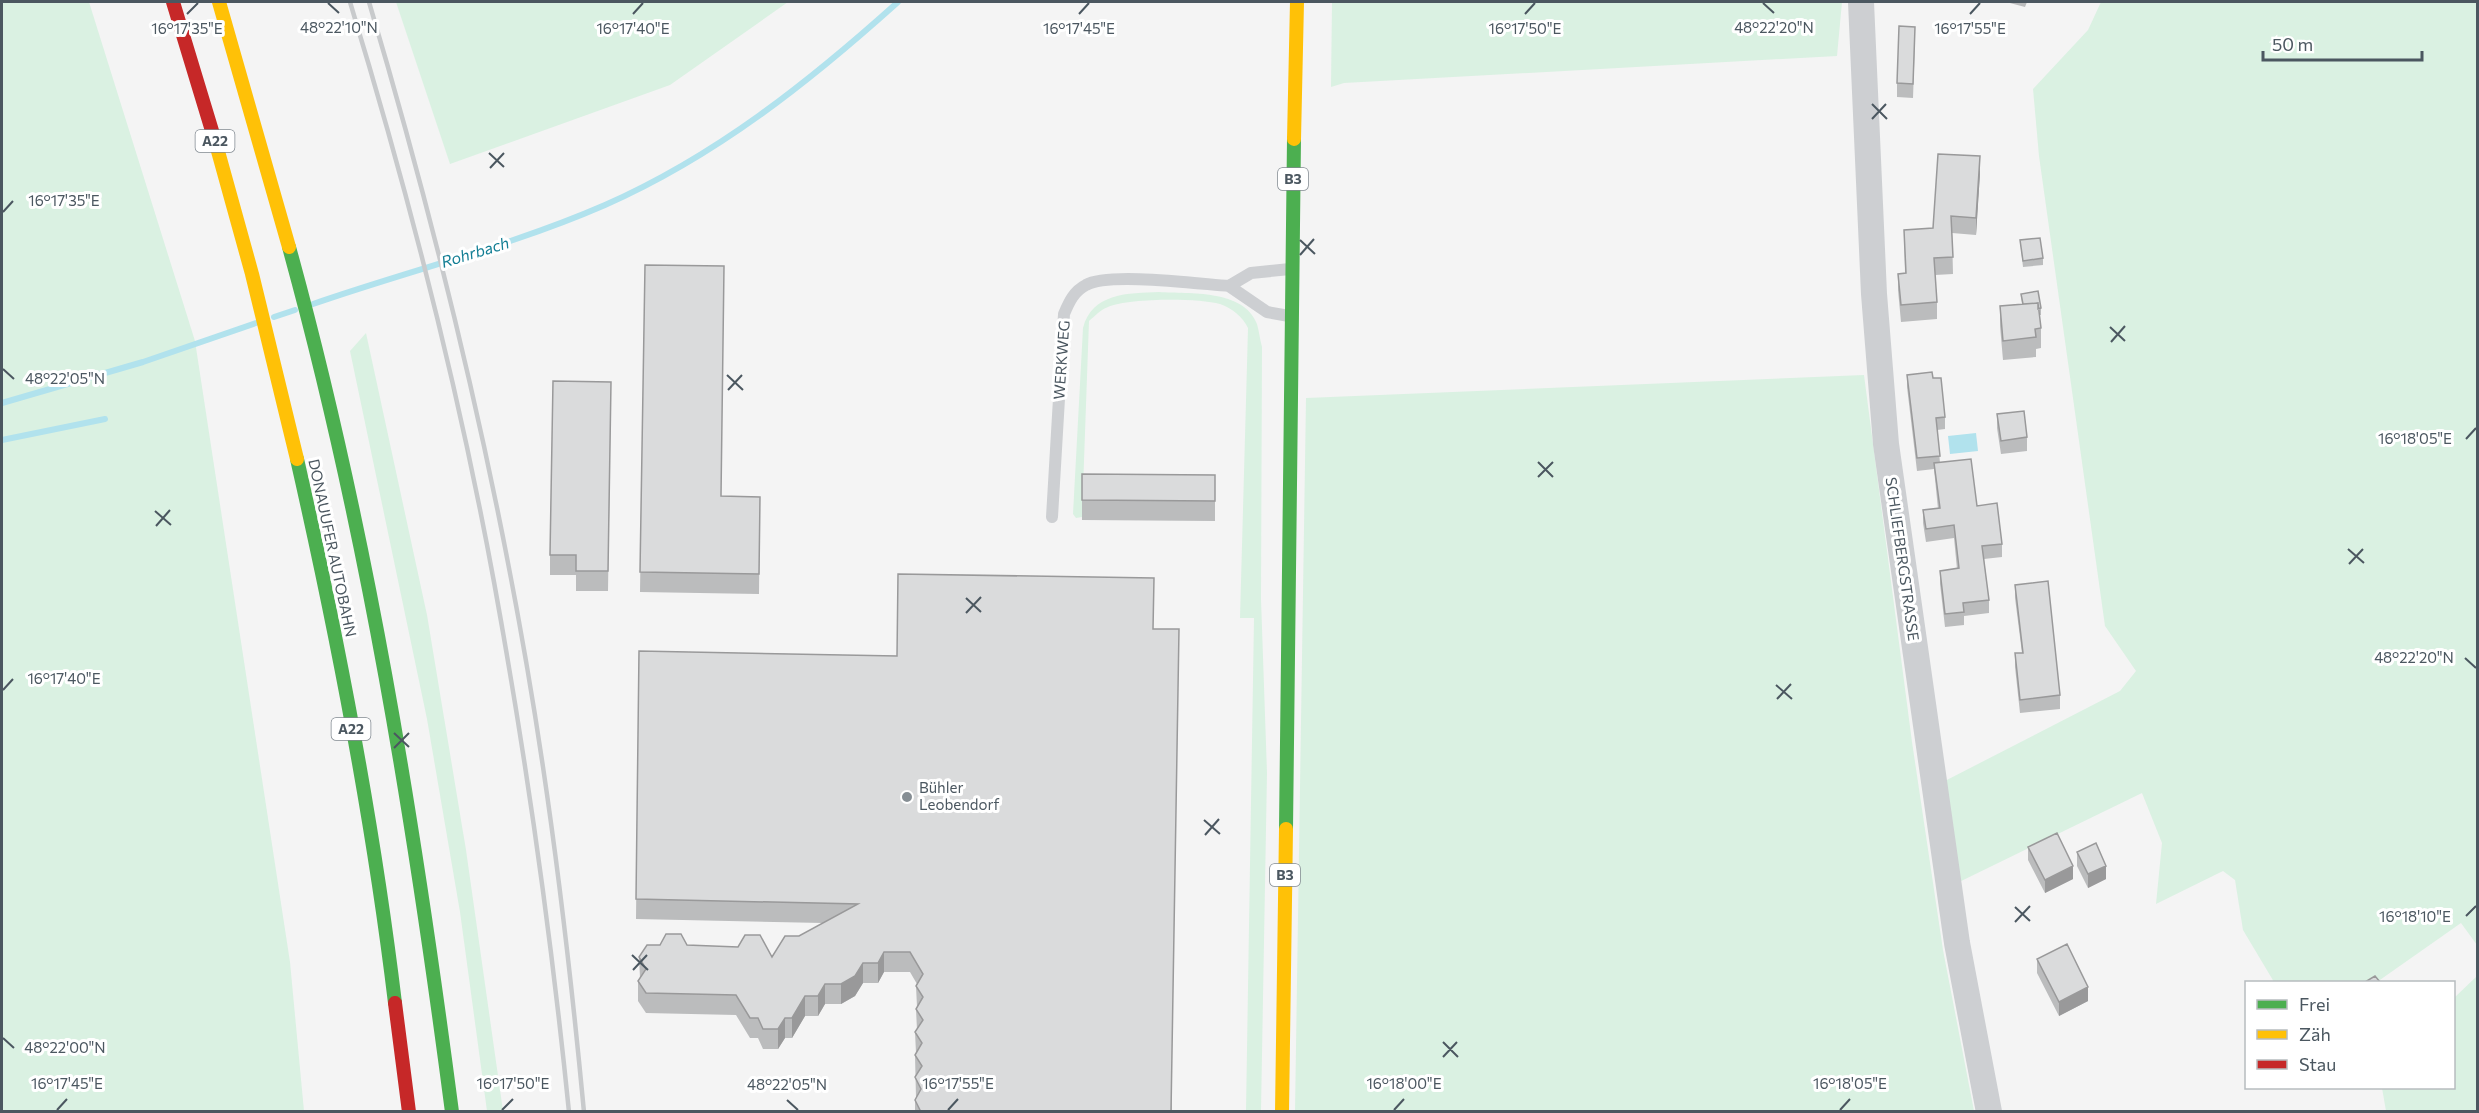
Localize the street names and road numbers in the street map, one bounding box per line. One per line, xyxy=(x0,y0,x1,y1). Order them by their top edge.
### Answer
road number: A22 xyxy=(196,130,234,152)
road number: B3 xyxy=(1278,168,1308,190)
street label: WERKWEG xyxy=(1049,320,1073,400)
street label: DONAUUFER AUTOBAHN xyxy=(305,457,361,639)
street label: SCHLIEFBERGSTRASSE xyxy=(1883,476,1923,642)
road number: A22 xyxy=(332,718,370,740)
road number: B3 xyxy=(1270,864,1300,886)

